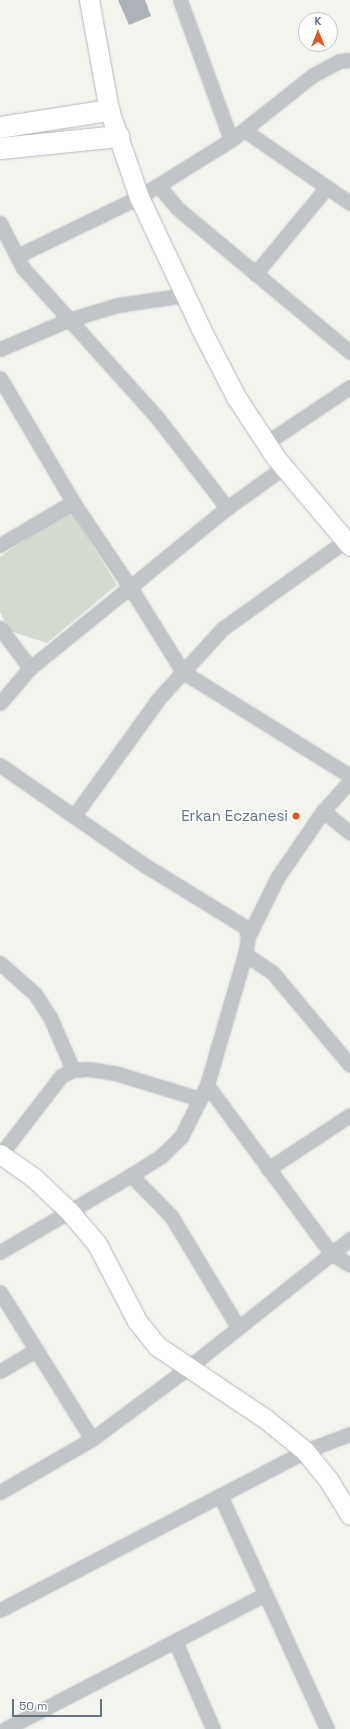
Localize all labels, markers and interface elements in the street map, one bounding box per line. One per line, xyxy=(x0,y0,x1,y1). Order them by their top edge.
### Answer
north arrow xyxy=(298,12,338,52)
text: K xyxy=(315,14,321,28)
place label: Erkan Eczanesi xyxy=(181,807,288,825)
marker: Erkan Eczanesi xyxy=(291,811,301,821)
scale bar xyxy=(14,1691,104,1717)
text: 50 m xyxy=(19,1698,47,1714)

